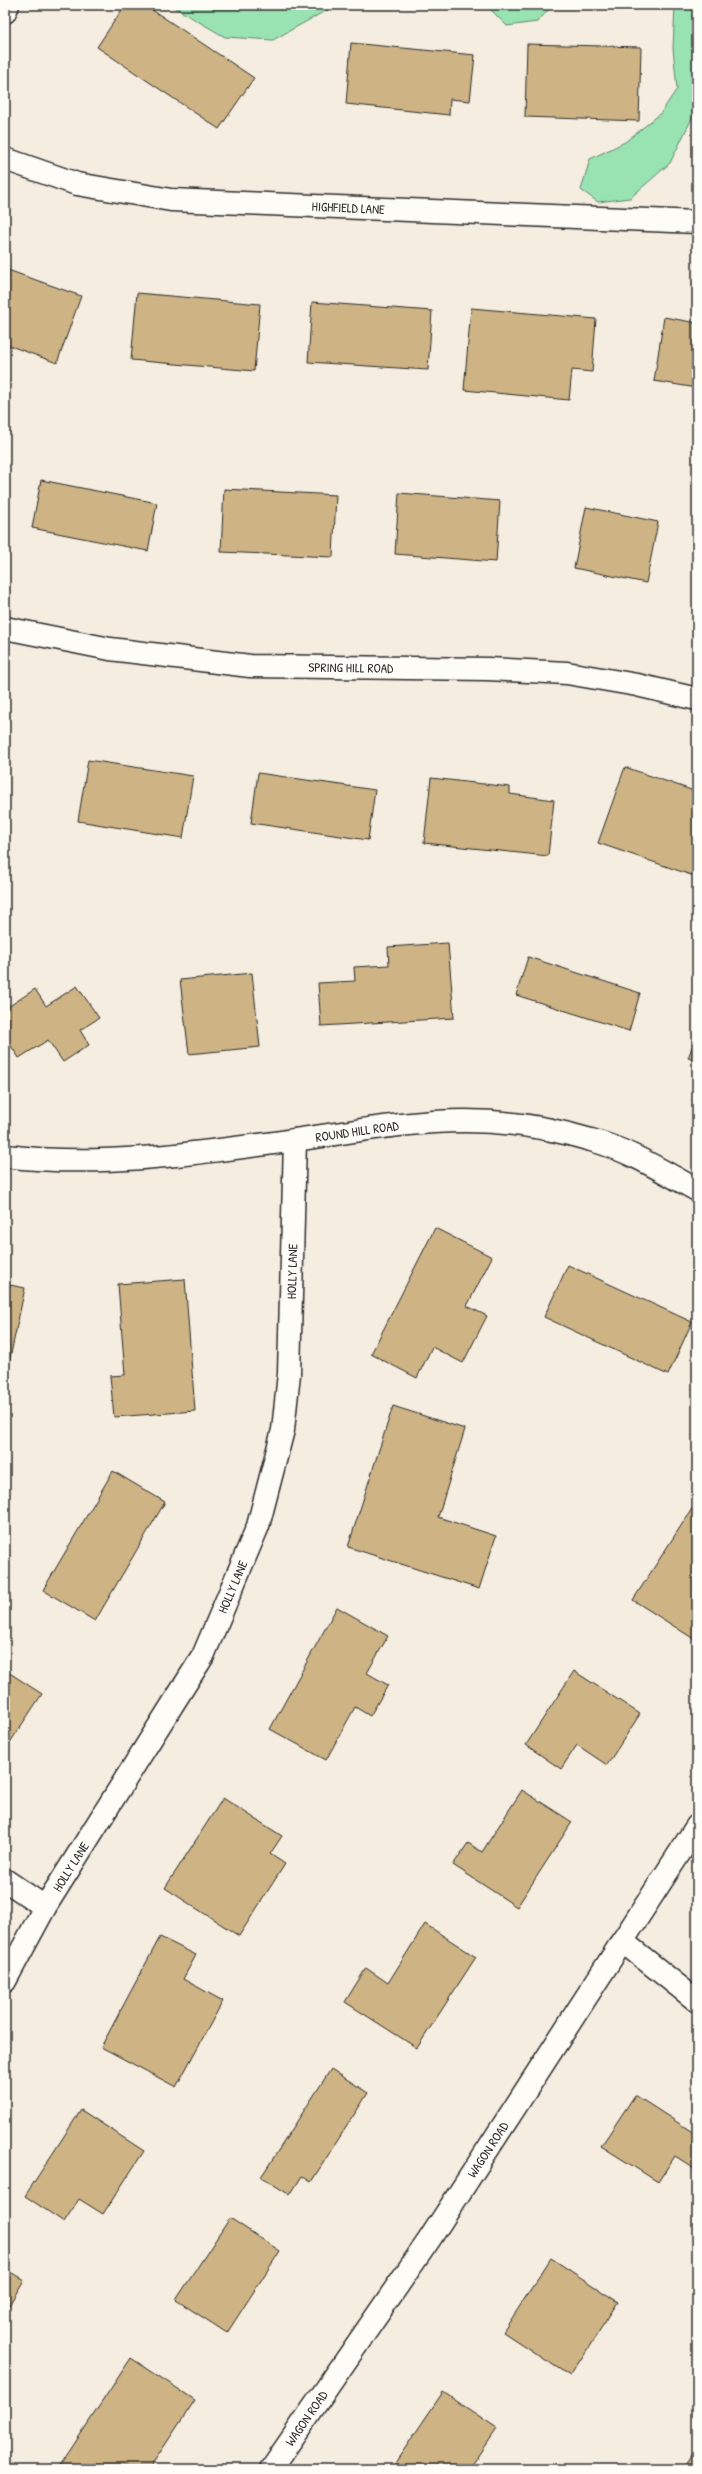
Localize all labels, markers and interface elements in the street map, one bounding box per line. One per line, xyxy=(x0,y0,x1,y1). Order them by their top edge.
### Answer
street label: HIGHFIELD LANE xyxy=(311,197,385,218)
street label: SPRING HILL ROAD xyxy=(308,658,394,677)
street label: ROUND HILL ROAD xyxy=(314,1116,400,1146)
street label: HOLLY LANE xyxy=(282,1243,301,1299)
street label: HOLLY LANE xyxy=(213,1557,252,1616)
street label: HOLLY LANE xyxy=(48,1838,93,1895)
street label: WAGON ROAD xyxy=(463,2117,513,2181)
street label: WAGON ROAD xyxy=(281,2386,332,2449)

